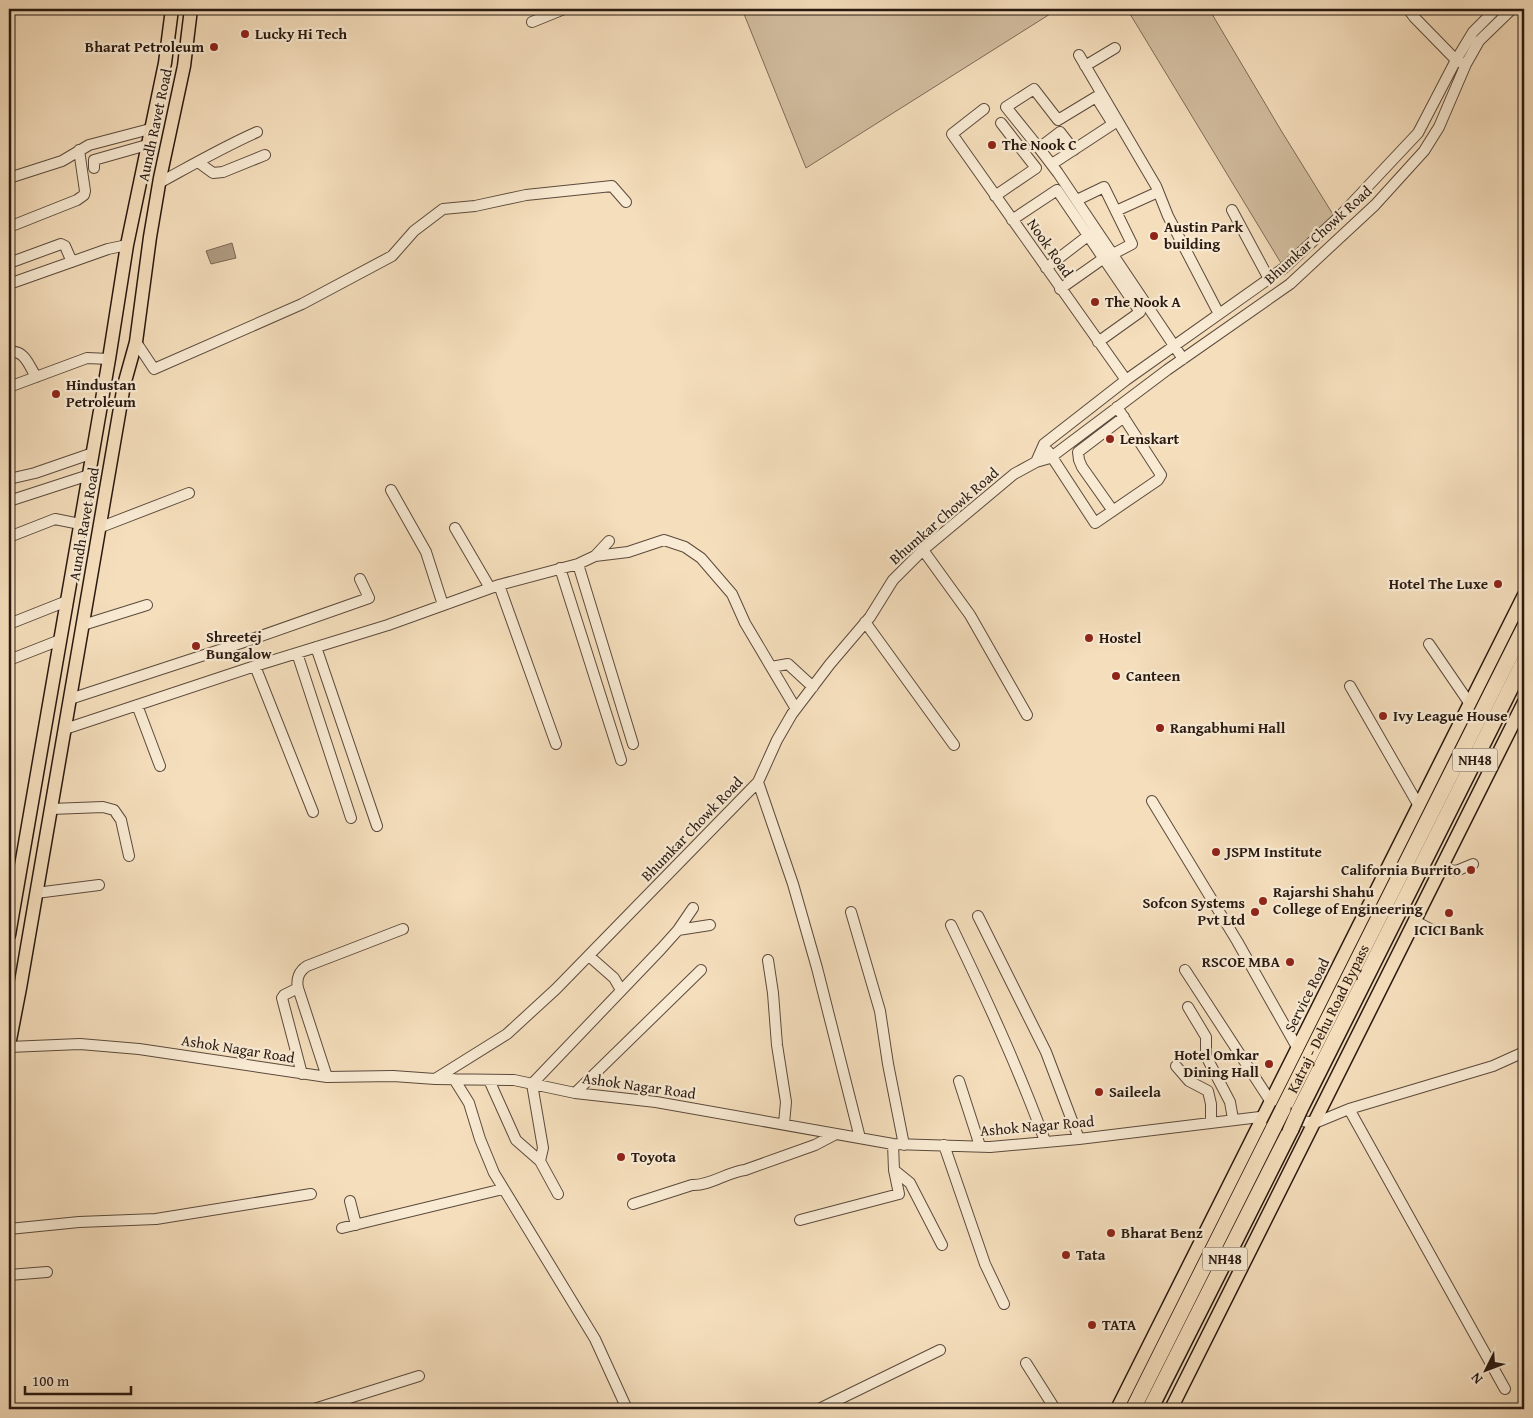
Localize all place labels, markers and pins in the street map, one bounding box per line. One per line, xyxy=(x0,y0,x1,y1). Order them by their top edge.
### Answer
place label: Lucky Hi Tech xyxy=(255,23,347,44)
marker: Lucky Hi Tech xyxy=(239,28,251,40)
place label: Bharat Petroleum xyxy=(85,36,204,57)
marker: Bharat Petroleum xyxy=(208,41,220,53)
place label: The Nook C xyxy=(1002,134,1077,155)
marker: The Nook C xyxy=(986,139,998,151)
place label: Austin Park building xyxy=(1164,216,1243,254)
marker: Austin Park building xyxy=(1148,230,1160,242)
place label: The Nook A xyxy=(1105,291,1181,312)
marker: The Nook A xyxy=(1089,296,1101,308)
place label: Hindustan Petroleum xyxy=(66,374,136,412)
marker: Hindustan Petroleum xyxy=(50,388,62,400)
place label: Lenskart xyxy=(1120,428,1180,449)
marker: Lenskart xyxy=(1104,433,1116,445)
place label: Hotel The Luxe xyxy=(1389,573,1488,594)
marker: Hotel The Luxe xyxy=(1492,578,1504,590)
place label: Shreetej Bungalow xyxy=(206,626,272,664)
place label: Hostel xyxy=(1099,627,1142,648)
marker: Hostel xyxy=(1083,632,1095,644)
marker: Shreetej Bungalow xyxy=(190,640,202,652)
place label: Canteen xyxy=(1126,665,1180,686)
marker: Canteen xyxy=(1110,670,1122,682)
place label: Ivy League House xyxy=(1393,705,1508,726)
marker: Ivy League House xyxy=(1377,710,1389,722)
place label: Rangabhumi Hall xyxy=(1170,717,1286,738)
marker: Rangabhumi Hall xyxy=(1154,722,1166,734)
place label: JSPM Institute xyxy=(1223,841,1322,862)
marker: JSPM Institute xyxy=(1210,846,1222,858)
place label: California Burrito xyxy=(1341,859,1461,880)
marker: California Burrito xyxy=(1465,864,1477,876)
place label: Rajarshi Shahu College of Engineering xyxy=(1273,881,1423,919)
place label: Sofcon Systems Pvt Ltd xyxy=(1142,892,1245,930)
marker: Rajarshi Shahu College of Engineering xyxy=(1257,895,1269,907)
marker: Sofcon Systems Pvt Ltd xyxy=(1249,906,1261,918)
marker: ICICI Bank xyxy=(1443,907,1455,919)
place label: ICICI Bank xyxy=(1414,919,1484,940)
place label: RSCOE MBA xyxy=(1202,951,1280,972)
marker: RSCOE MBA xyxy=(1284,956,1296,968)
place label: Hotel Omkar Dining Hall xyxy=(1174,1044,1259,1082)
marker: Hotel Omkar Dining Hall xyxy=(1263,1058,1275,1070)
place label: Saileela xyxy=(1109,1081,1161,1102)
marker: Saileela xyxy=(1093,1086,1105,1098)
place label: Toyota xyxy=(631,1146,676,1167)
marker: Toyota xyxy=(615,1151,627,1163)
place label: Bharat Benz xyxy=(1121,1222,1203,1243)
marker: Bharat Benz xyxy=(1105,1227,1117,1239)
place label: Tata xyxy=(1076,1244,1106,1265)
marker: Tata xyxy=(1060,1249,1072,1261)
place label: TATA xyxy=(1102,1314,1137,1335)
marker: TATA xyxy=(1086,1319,1098,1331)

